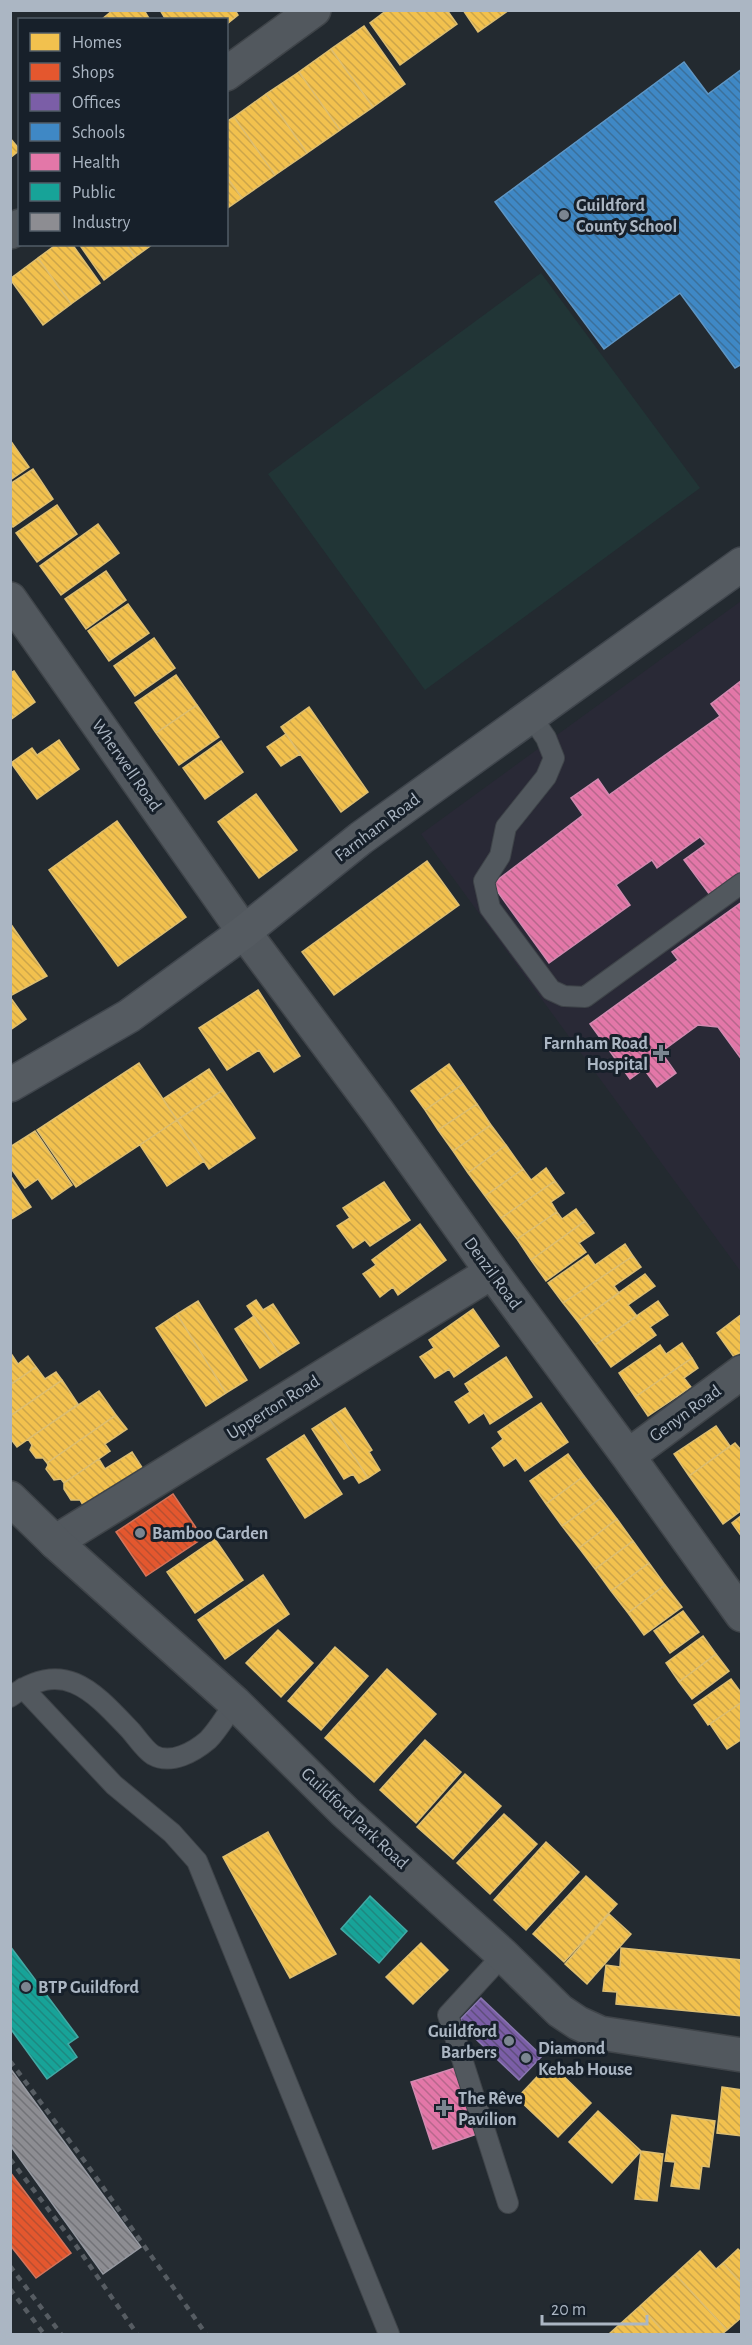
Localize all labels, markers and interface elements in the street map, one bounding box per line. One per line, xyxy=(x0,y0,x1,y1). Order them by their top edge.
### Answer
legend xyxy=(18,18,228,246)
text: Homes xyxy=(72,34,122,52)
text: Shops xyxy=(72,64,114,82)
text: Offices xyxy=(72,94,121,112)
text: Schools xyxy=(72,124,125,142)
text: Health xyxy=(72,154,120,172)
text: Public xyxy=(72,184,115,202)
place label: Guildford County School xyxy=(576,197,677,236)
marker: Guildford County School xyxy=(557,208,571,222)
text: Industry xyxy=(72,214,131,232)
street label: Wherwell Road xyxy=(88,716,164,815)
street label: Farnham Road xyxy=(332,790,423,865)
place label: Farnham Road Hospital xyxy=(543,1035,649,1074)
marker: Farnham Road Hospital xyxy=(652,1044,670,1062)
street label: Denzil Road xyxy=(460,1234,524,1313)
street label: Upperton Road xyxy=(224,1372,323,1443)
street label: Genyn Road xyxy=(647,1382,725,1446)
place label: Bamboo Garden xyxy=(152,1525,268,1543)
marker: Bamboo Garden xyxy=(133,1526,147,1540)
street label: Guildford Park Road xyxy=(297,1765,411,1873)
place label: BTP Guildford xyxy=(38,1979,140,1997)
marker: BTP Guildford xyxy=(19,1980,33,1994)
place label: Guildford Barbers xyxy=(428,2023,498,2062)
marker: Guildford Barbers xyxy=(502,2034,516,2048)
place label: Diamond Kebab House xyxy=(538,2040,633,2079)
marker: Diamond Kebab House xyxy=(519,2051,533,2065)
place label: The Rêve Pavilion xyxy=(458,2090,523,2129)
marker: The Rêve Pavilion xyxy=(435,2099,453,2117)
scale bar xyxy=(542,2288,647,2326)
text: 20 m xyxy=(551,2301,586,2319)

